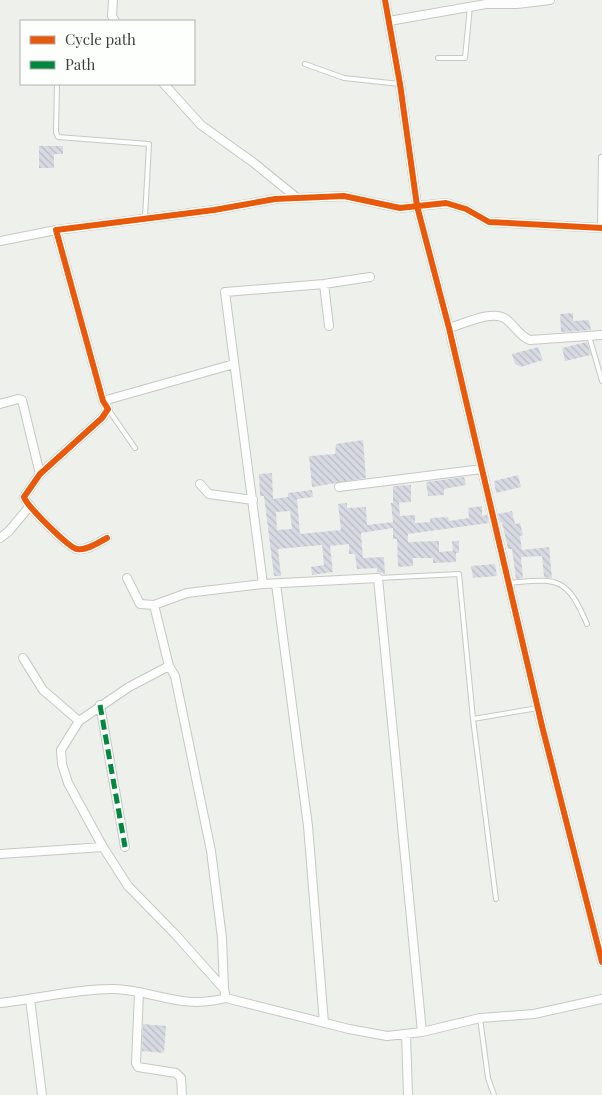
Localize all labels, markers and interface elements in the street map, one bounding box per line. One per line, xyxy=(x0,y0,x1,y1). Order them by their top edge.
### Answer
legend xyxy=(20,20,195,85)
text: Cycle path xyxy=(65,29,136,49)
text: Path xyxy=(65,54,95,74)

